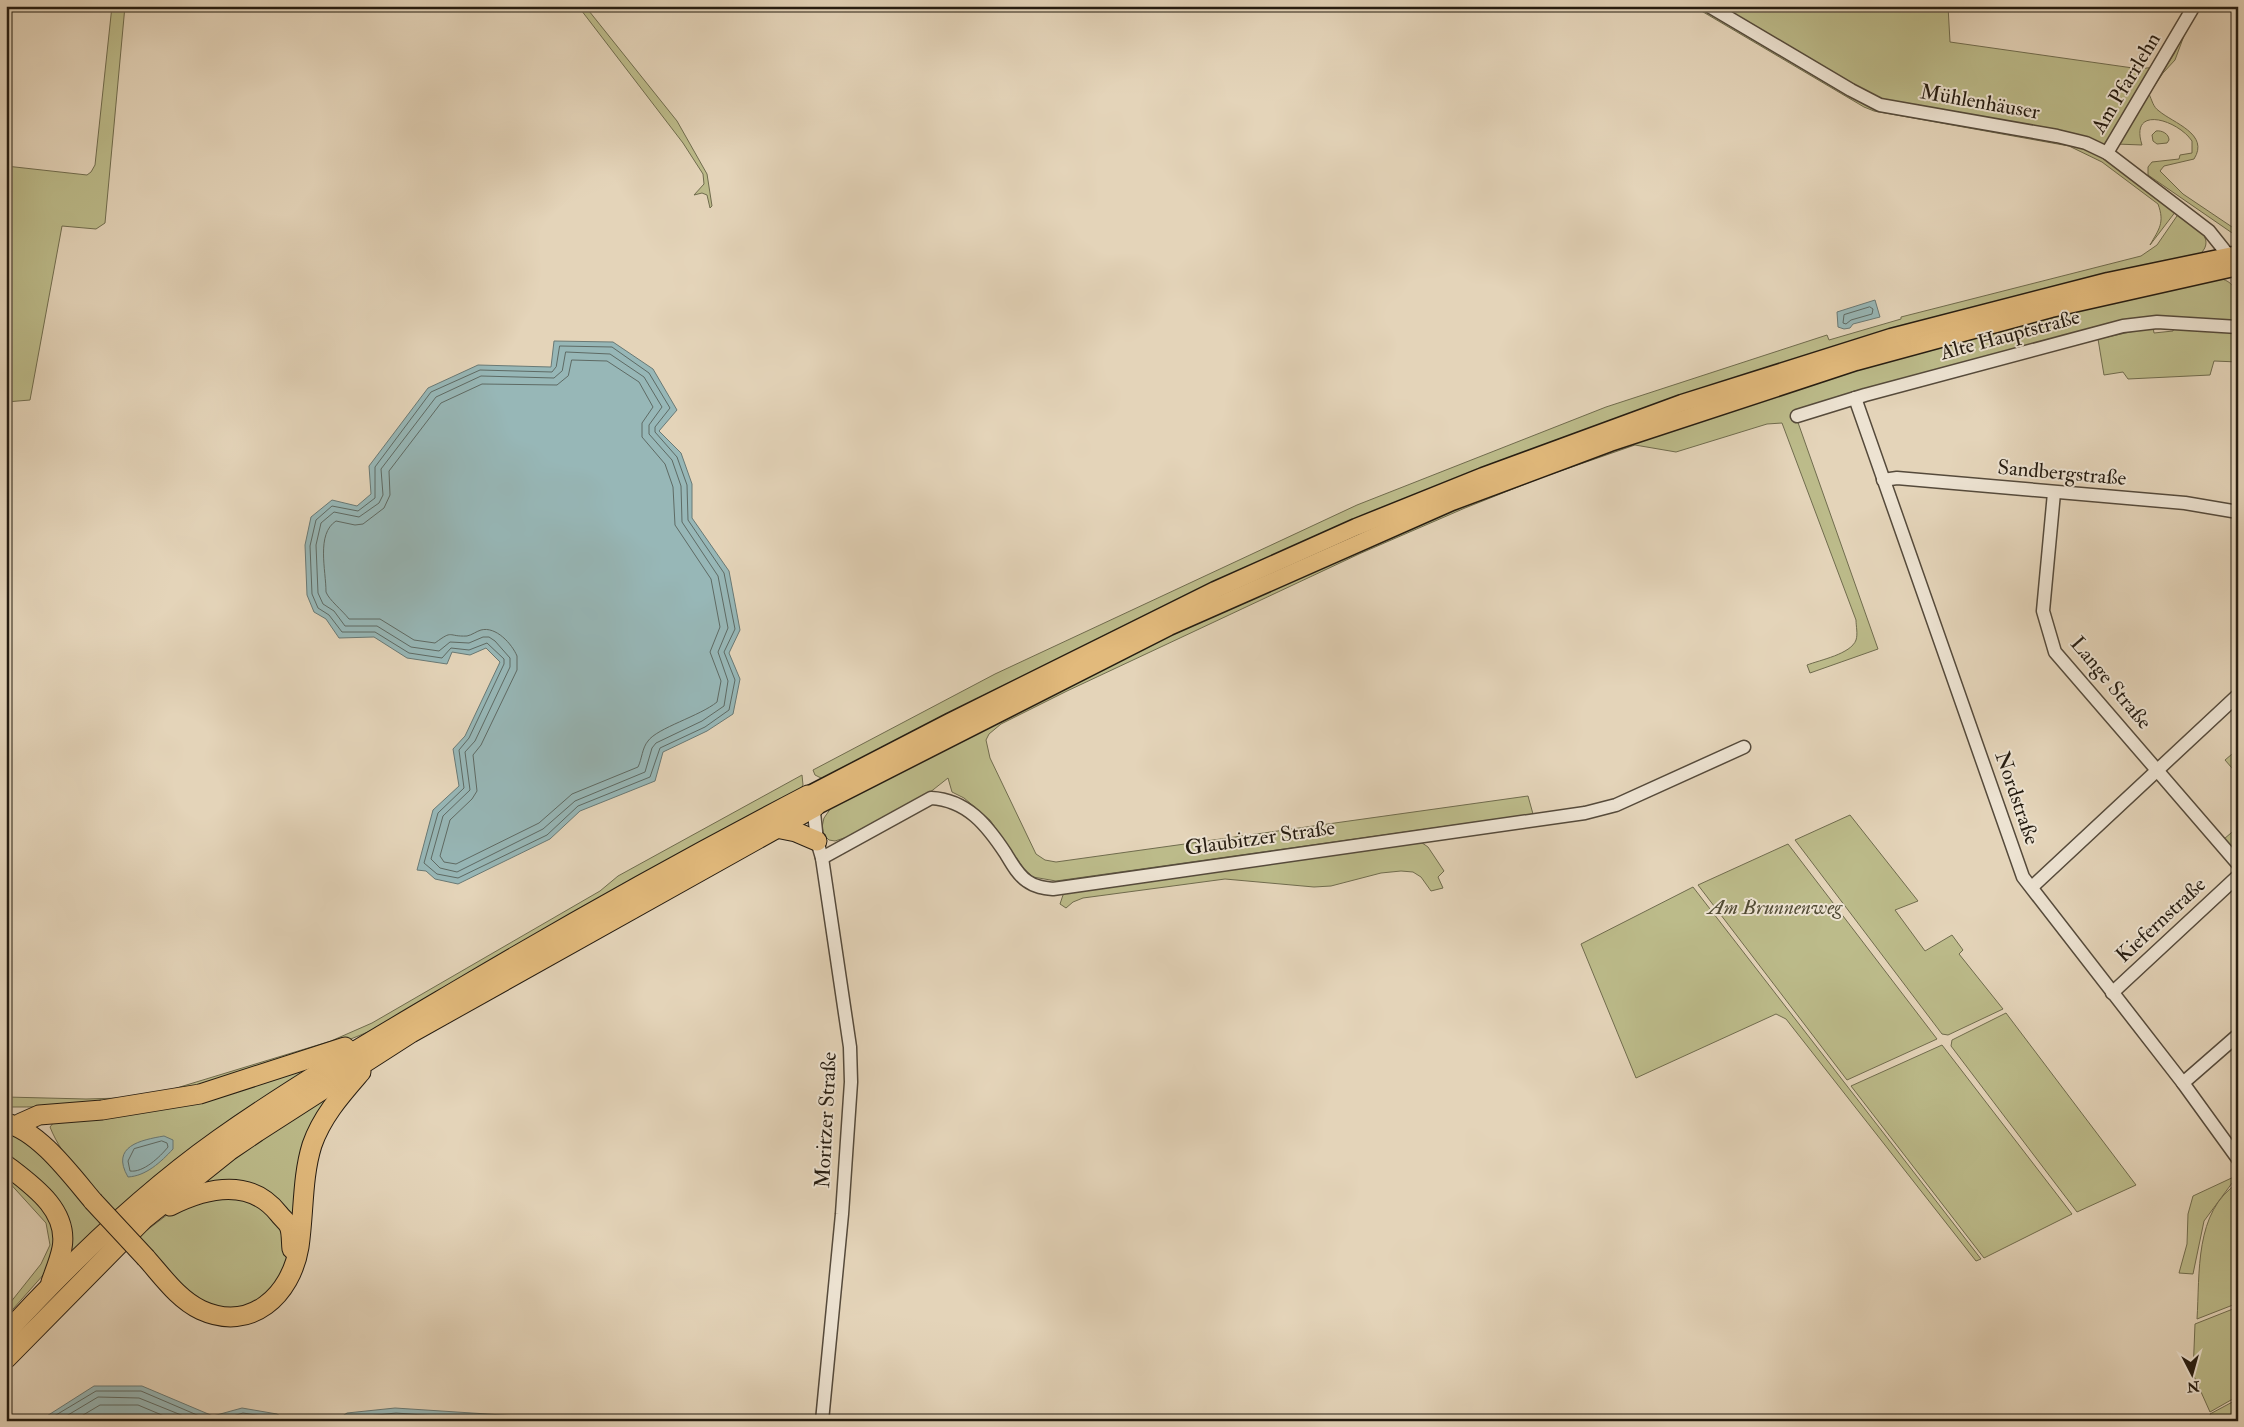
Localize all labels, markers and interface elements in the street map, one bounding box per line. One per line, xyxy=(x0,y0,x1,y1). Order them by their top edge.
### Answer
street label: Am Pfarrlehn xyxy=(2085,27,2167,139)
street label: Mühlenhäuser xyxy=(1918,78,2042,126)
street label: Alte Hauptstraße xyxy=(1936,303,2083,367)
street label: Sandbergstraße xyxy=(1996,454,2128,492)
street label: Lange Straße xyxy=(2064,631,2158,735)
street label: Nordstraße xyxy=(1988,748,2046,848)
street label: Glaubitzer Straße xyxy=(1183,814,1337,862)
street label: Kiefernstraße xyxy=(2110,871,2212,969)
park label: Am Brunnenweg xyxy=(1706,894,1843,921)
street label: Moritzer Straße xyxy=(809,1051,843,1189)
north arrow xyxy=(2166,1350,2216,1400)
text: N xyxy=(2186,1377,2201,1396)

